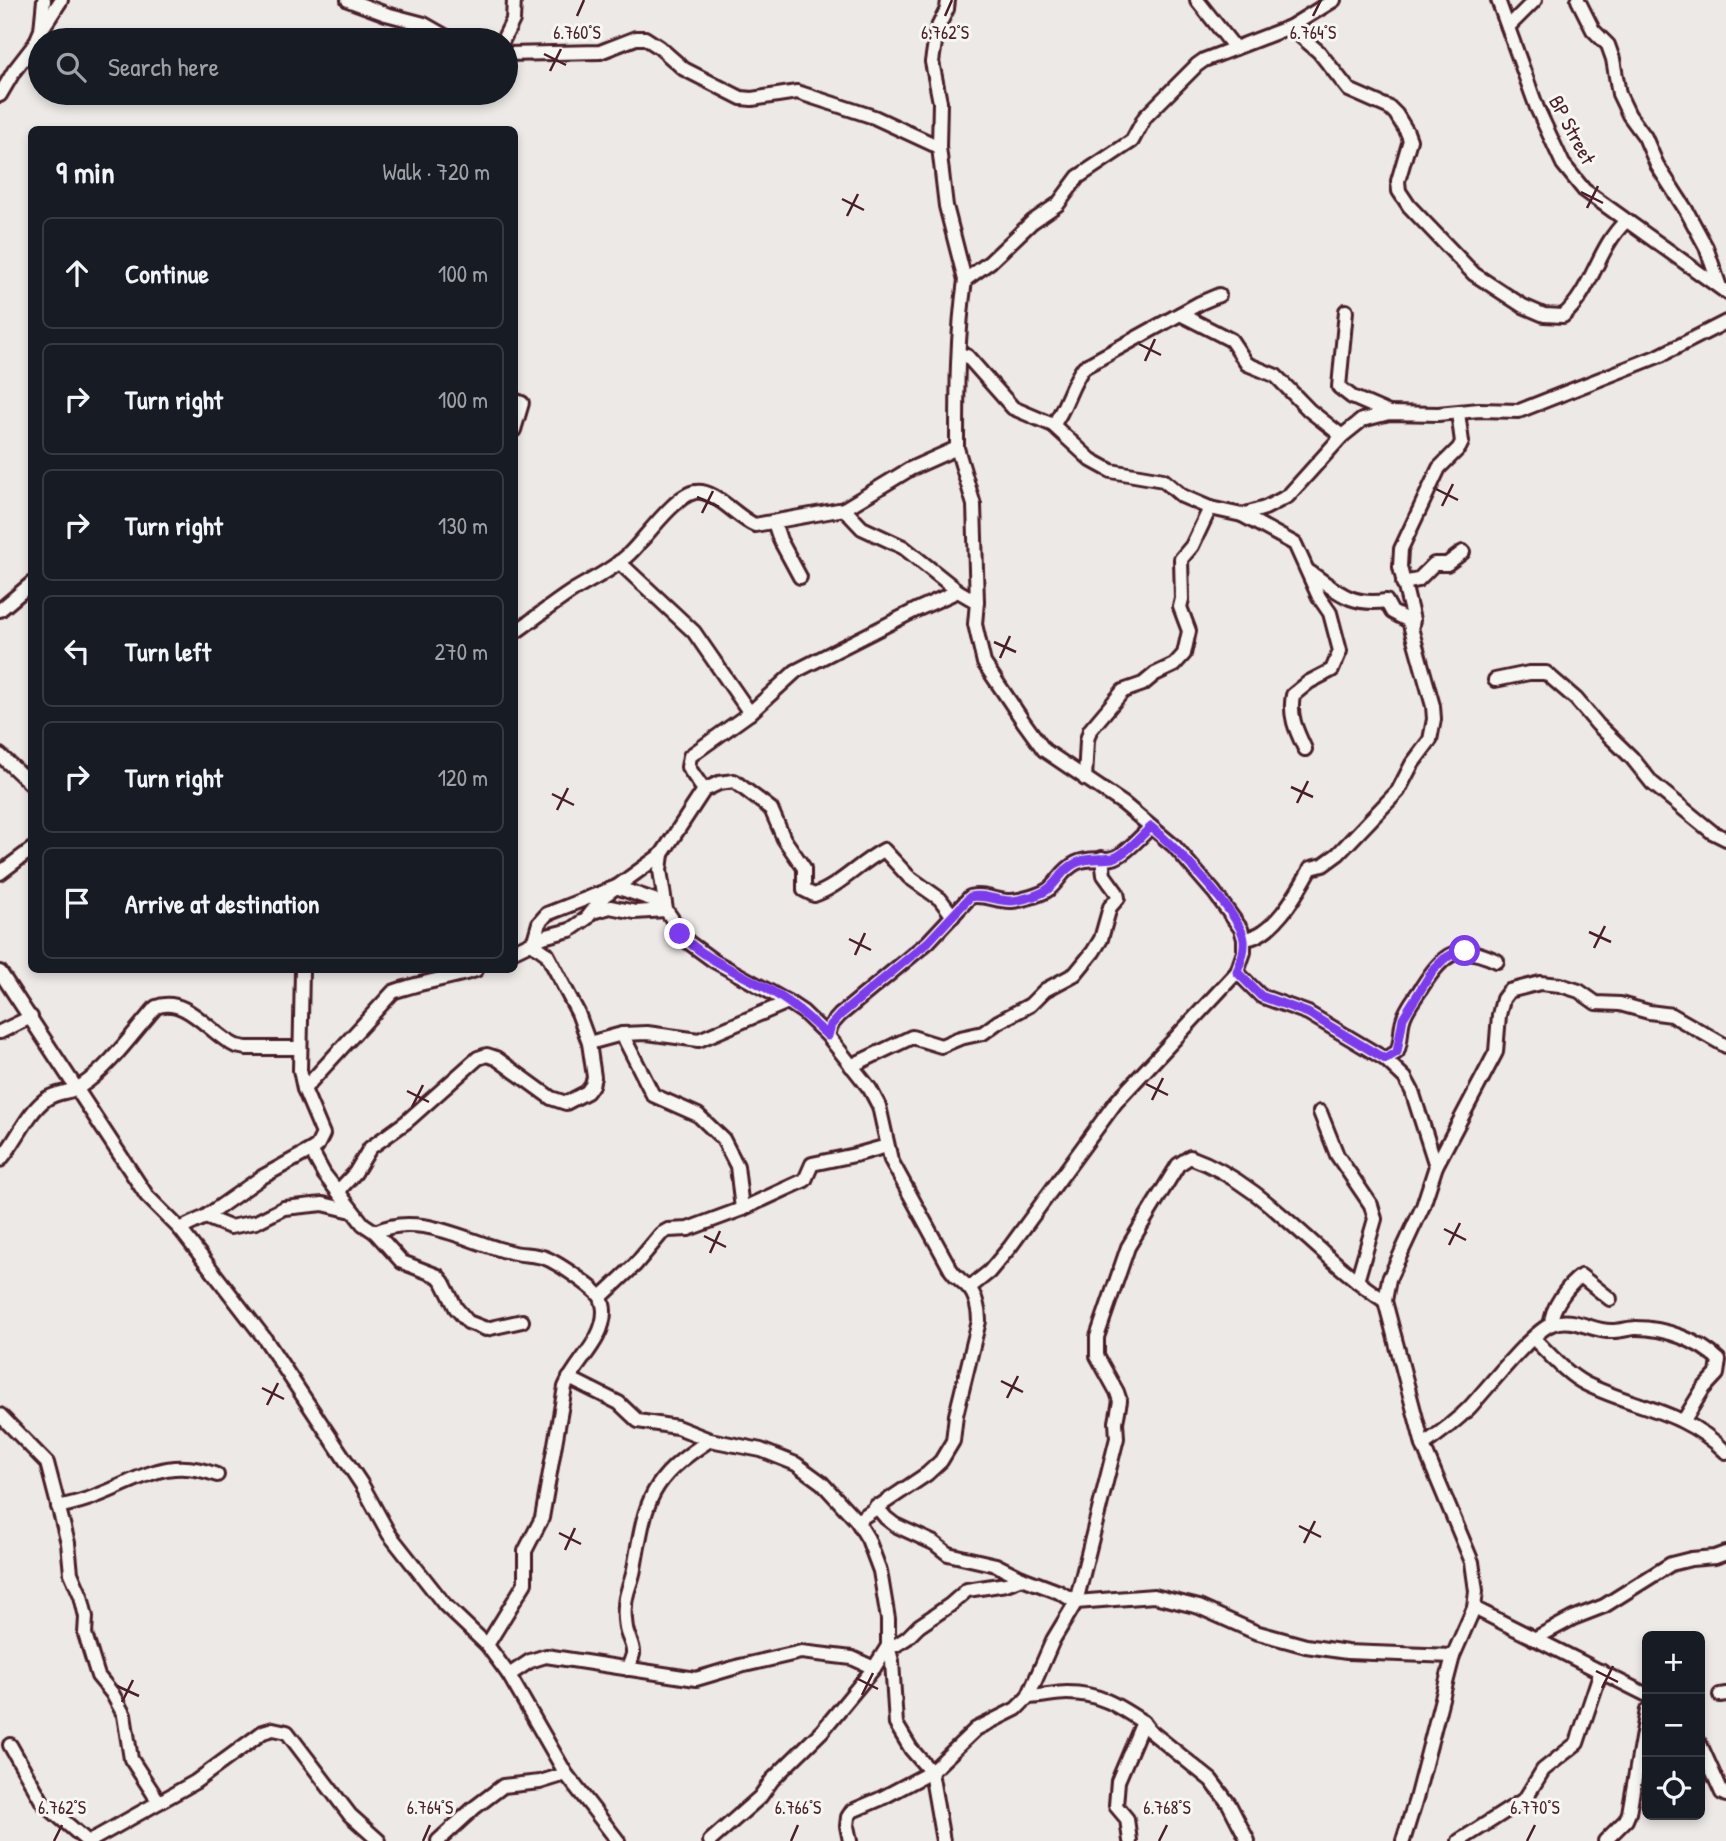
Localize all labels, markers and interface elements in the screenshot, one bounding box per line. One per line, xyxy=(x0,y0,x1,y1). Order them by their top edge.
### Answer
text: 6.760°S xyxy=(553,20,601,45)
text: 6.762°S xyxy=(921,20,969,45)
text: 6.764°S xyxy=(1290,20,1336,45)
search box xyxy=(28,28,518,105)
icon: search xyxy=(52,48,90,86)
text: Search here xyxy=(108,49,219,84)
street label: BP Street xyxy=(1542,90,1603,170)
text: 9 min xyxy=(56,152,115,192)
text: Walk · 720 m xyxy=(383,156,490,187)
icon: ahead xyxy=(58,254,96,292)
text: Continue xyxy=(125,256,209,291)
text: 100 m xyxy=(438,258,488,289)
icon: right xyxy=(58,380,96,418)
text: Turn right xyxy=(125,382,223,417)
text: 100 m xyxy=(438,384,488,415)
icon: right xyxy=(58,506,96,544)
text: Turn right xyxy=(125,508,223,543)
text: 130 m xyxy=(438,510,488,541)
icon: left xyxy=(58,632,96,670)
text: Turn left xyxy=(125,634,211,669)
text: 270 m xyxy=(435,636,488,667)
icon: right xyxy=(58,758,96,796)
text: Turn right xyxy=(125,760,223,795)
text: 120 m xyxy=(438,762,488,793)
icon: arrive xyxy=(58,884,96,922)
text: Arrive at destination xyxy=(125,886,320,921)
route end xyxy=(664,918,695,949)
route start xyxy=(1449,935,1480,966)
map controls xyxy=(1642,1631,1705,1820)
button: + xyxy=(1642,1631,1705,1694)
button: − xyxy=(1642,1694,1705,1757)
button: locate xyxy=(1642,1757,1705,1820)
text: 6.762°S xyxy=(38,1795,86,1820)
text: 6.764°S xyxy=(407,1795,453,1820)
text: 6.766°S xyxy=(775,1795,821,1820)
text: 6.768°S xyxy=(1143,1795,1191,1820)
text: 6.770°S xyxy=(1510,1795,1560,1820)

